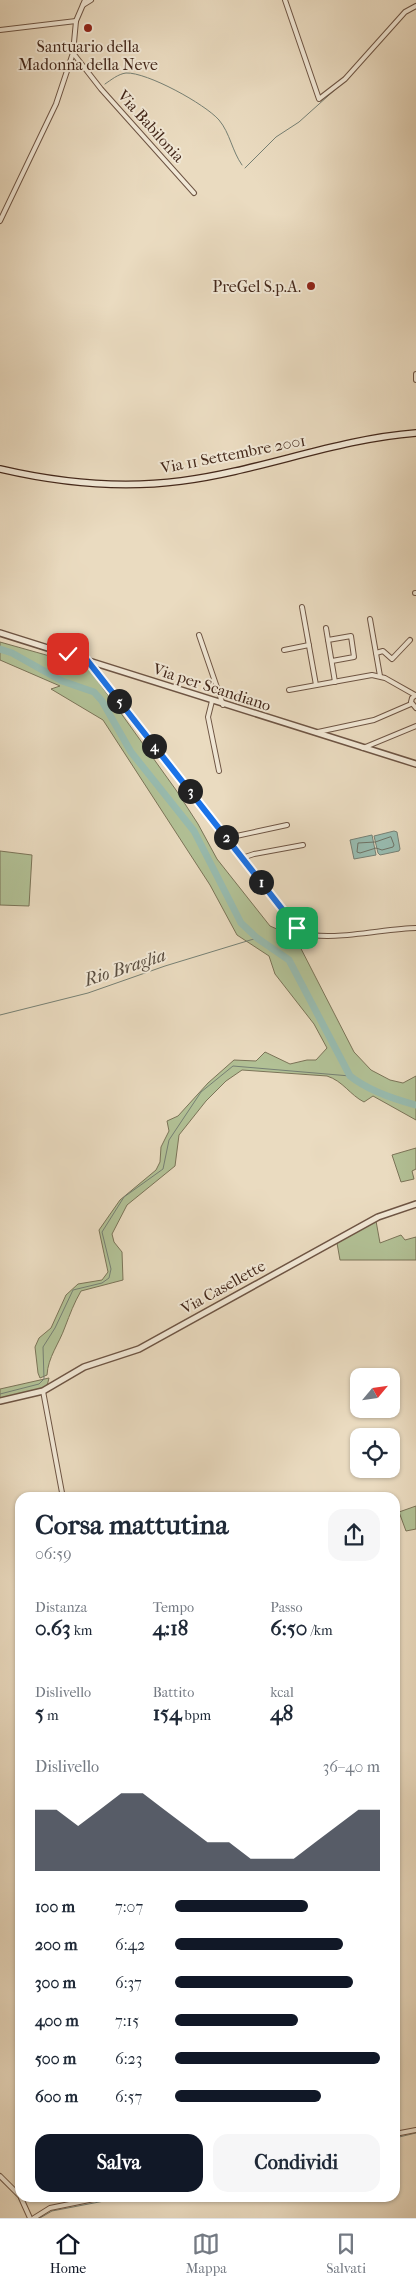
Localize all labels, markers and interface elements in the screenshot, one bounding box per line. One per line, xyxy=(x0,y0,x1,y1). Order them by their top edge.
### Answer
marker: Santuario della Madonna della Neve xyxy=(82,22,94,34)
place label: Santuario della Madonna della Neve xyxy=(18,37,158,74)
street label: Via Babilonia xyxy=(113,85,189,166)
place label: PreGel S.p.A. xyxy=(213,277,301,296)
marker: PreGel S.p.A. xyxy=(305,280,317,292)
street label: Via 11 Settembre 2001 xyxy=(158,431,307,478)
pin xyxy=(47,633,89,675)
icon: check xyxy=(54,640,82,668)
street label: Via per Scandiano xyxy=(150,659,273,715)
pin: 5 xyxy=(106,688,132,714)
text: 5 xyxy=(116,693,123,710)
pin: 4 xyxy=(142,734,166,758)
text: 4 xyxy=(150,738,159,755)
pin: 3 xyxy=(178,778,202,804)
text: 3 xyxy=(188,783,193,800)
pin: 2 xyxy=(214,824,238,850)
text: 2 xyxy=(223,829,230,846)
pin: 1 xyxy=(248,870,274,894)
text: 1 xyxy=(259,874,264,891)
pin xyxy=(276,907,318,949)
icon: arrive xyxy=(283,914,311,942)
water label: Rio Braglia xyxy=(81,945,168,991)
street label: Via Casellette xyxy=(176,1256,269,1319)
north arrow xyxy=(350,1368,400,1418)
map controls xyxy=(350,1368,400,1478)
button: locate xyxy=(350,1428,400,1478)
text: Corsa mattutina xyxy=(35,1508,228,1541)
button: share xyxy=(328,1509,380,1561)
text: 06:59 xyxy=(35,1544,72,1563)
text: Distanza xyxy=(35,1599,87,1616)
text: Tempo xyxy=(153,1599,194,1616)
text: Passo xyxy=(270,1599,303,1616)
text: 0.63 xyxy=(35,1616,71,1640)
text: 4:18 xyxy=(153,1616,188,1640)
text: 6:50 xyxy=(270,1616,307,1640)
text: km xyxy=(71,1622,92,1639)
text: /km xyxy=(307,1622,333,1639)
text: Dislivello xyxy=(35,1684,91,1701)
text: Battito xyxy=(153,1684,194,1701)
text: kcal xyxy=(270,1684,294,1701)
text: 5 xyxy=(35,1701,44,1725)
text: 154 xyxy=(153,1701,182,1725)
text: 48 xyxy=(270,1701,293,1725)
text: m xyxy=(44,1707,59,1724)
text: bpm xyxy=(182,1707,211,1724)
text: Dislivello xyxy=(35,1757,99,1776)
text: 36–40 m xyxy=(323,1757,380,1776)
text: 100 m xyxy=(35,1897,75,1916)
text: 7:07 xyxy=(115,1897,143,1916)
text: 200 m xyxy=(35,1935,78,1954)
text: 6:42 xyxy=(115,1935,145,1954)
text: 300 m xyxy=(35,1973,76,1992)
text: 6:37 xyxy=(115,1973,142,1992)
text: 400 m xyxy=(35,2011,79,2030)
text: 7:15 xyxy=(115,2011,139,2030)
text: 500 m xyxy=(35,2049,76,2068)
text: 6:23 xyxy=(115,2049,142,2068)
text: 600 m xyxy=(35,2087,78,2106)
text: 6:57 xyxy=(115,2087,142,2106)
button: Salva xyxy=(35,2134,203,2192)
button: Condividi xyxy=(213,2134,380,2192)
tab: Home xyxy=(50,2230,86,2277)
tab: Mappa xyxy=(186,2230,227,2277)
tab: Salvati xyxy=(326,2230,366,2277)

